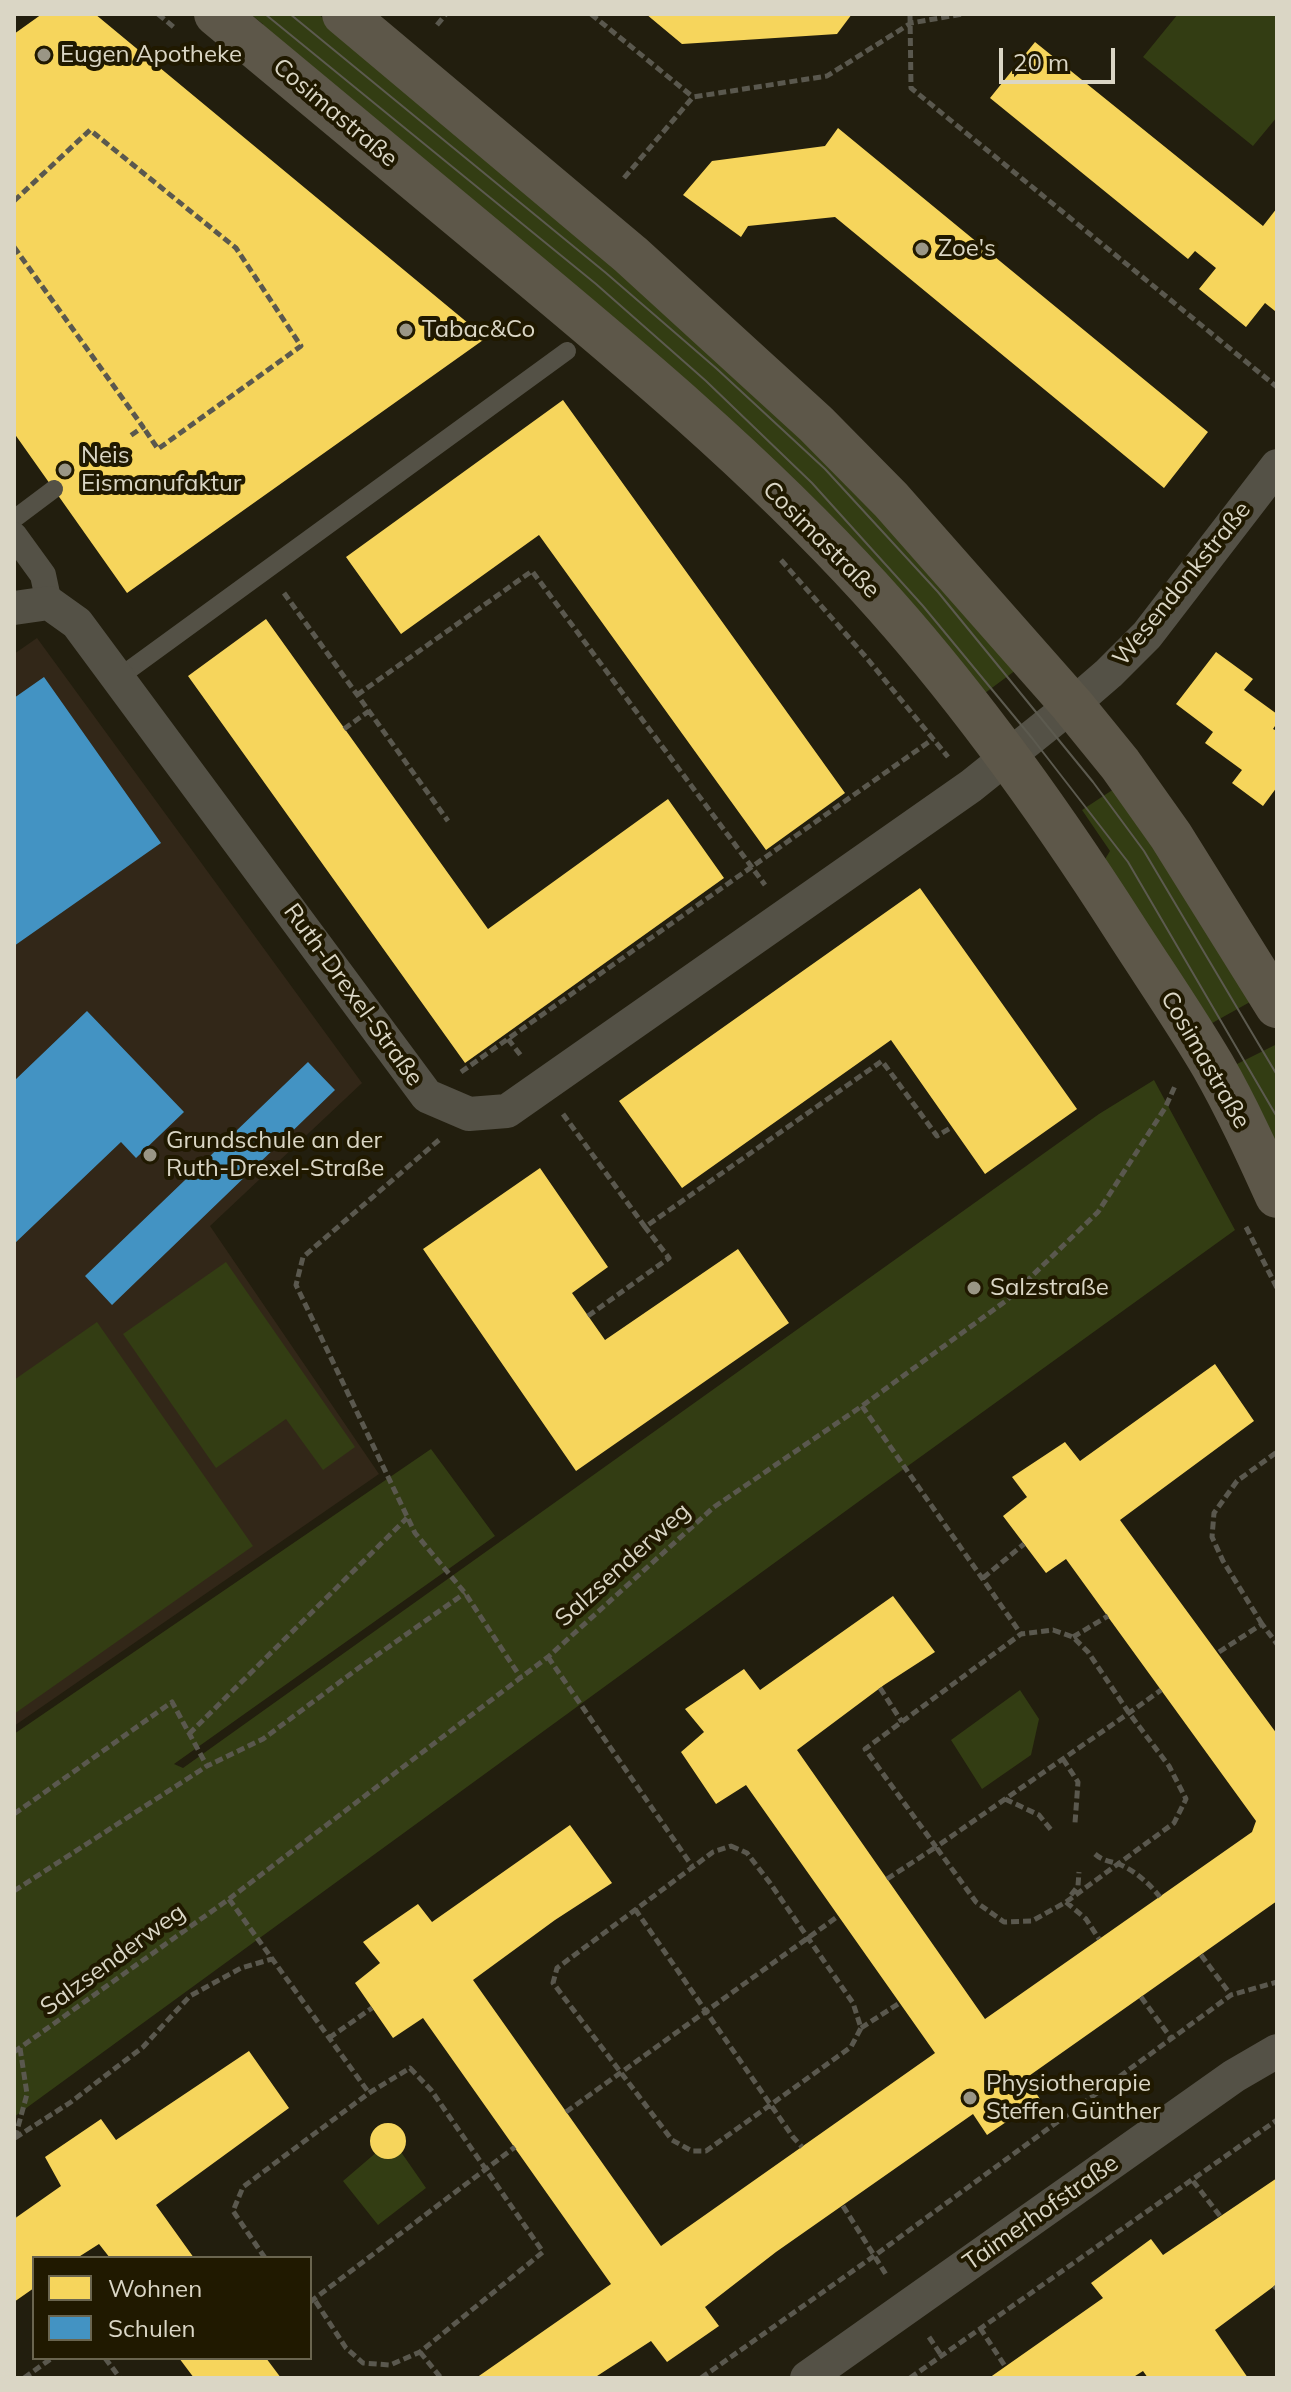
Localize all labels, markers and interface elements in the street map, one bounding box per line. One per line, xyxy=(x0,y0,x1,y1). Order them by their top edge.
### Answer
scale bar xyxy=(1003,32,1119,82)
place label: Eugen Apotheke xyxy=(60,41,242,69)
marker: Eugen Apotheke xyxy=(35,46,53,64)
text: 20 m xyxy=(1013,47,1069,77)
street label: Cosimastraße xyxy=(267,53,403,173)
place label: Zoe's xyxy=(938,235,996,263)
marker: Zoe's xyxy=(913,240,931,258)
place label: Tabac&Co xyxy=(422,316,535,344)
marker: Tabac&Co xyxy=(397,321,415,339)
place label: Neis Eismanufaktur xyxy=(81,442,242,498)
marker: Neis Eismanufaktur xyxy=(56,461,74,479)
street label: Cosimastraße xyxy=(756,475,886,605)
street label: Wesendonkstraße xyxy=(1107,496,1257,672)
street label: Ruth-Drexel-Straße xyxy=(277,898,429,1092)
street label: Cosimastraße xyxy=(1154,986,1256,1134)
place label: Grundschule an der Ruth-Drexel-Straße xyxy=(166,1127,384,1183)
marker: Grundschule an der Ruth-Drexel-Straße xyxy=(141,1146,159,1164)
place label: Salzstraße xyxy=(990,1274,1109,1302)
marker: Salzstraße xyxy=(965,1279,983,1297)
street label: Salzsenderweg xyxy=(550,1497,696,1633)
street label: Salzsenderweg xyxy=(35,1898,191,2022)
place label: Physiotherapie Steffen Günther xyxy=(986,2070,1161,2126)
marker: Physiotherapie Steffen Günther xyxy=(961,2089,979,2107)
street label: Taimerhofstraße xyxy=(958,2149,1124,2277)
legend xyxy=(32,2256,312,2360)
text: Wohnen xyxy=(108,2273,202,2303)
text: Schulen xyxy=(108,2313,196,2343)

